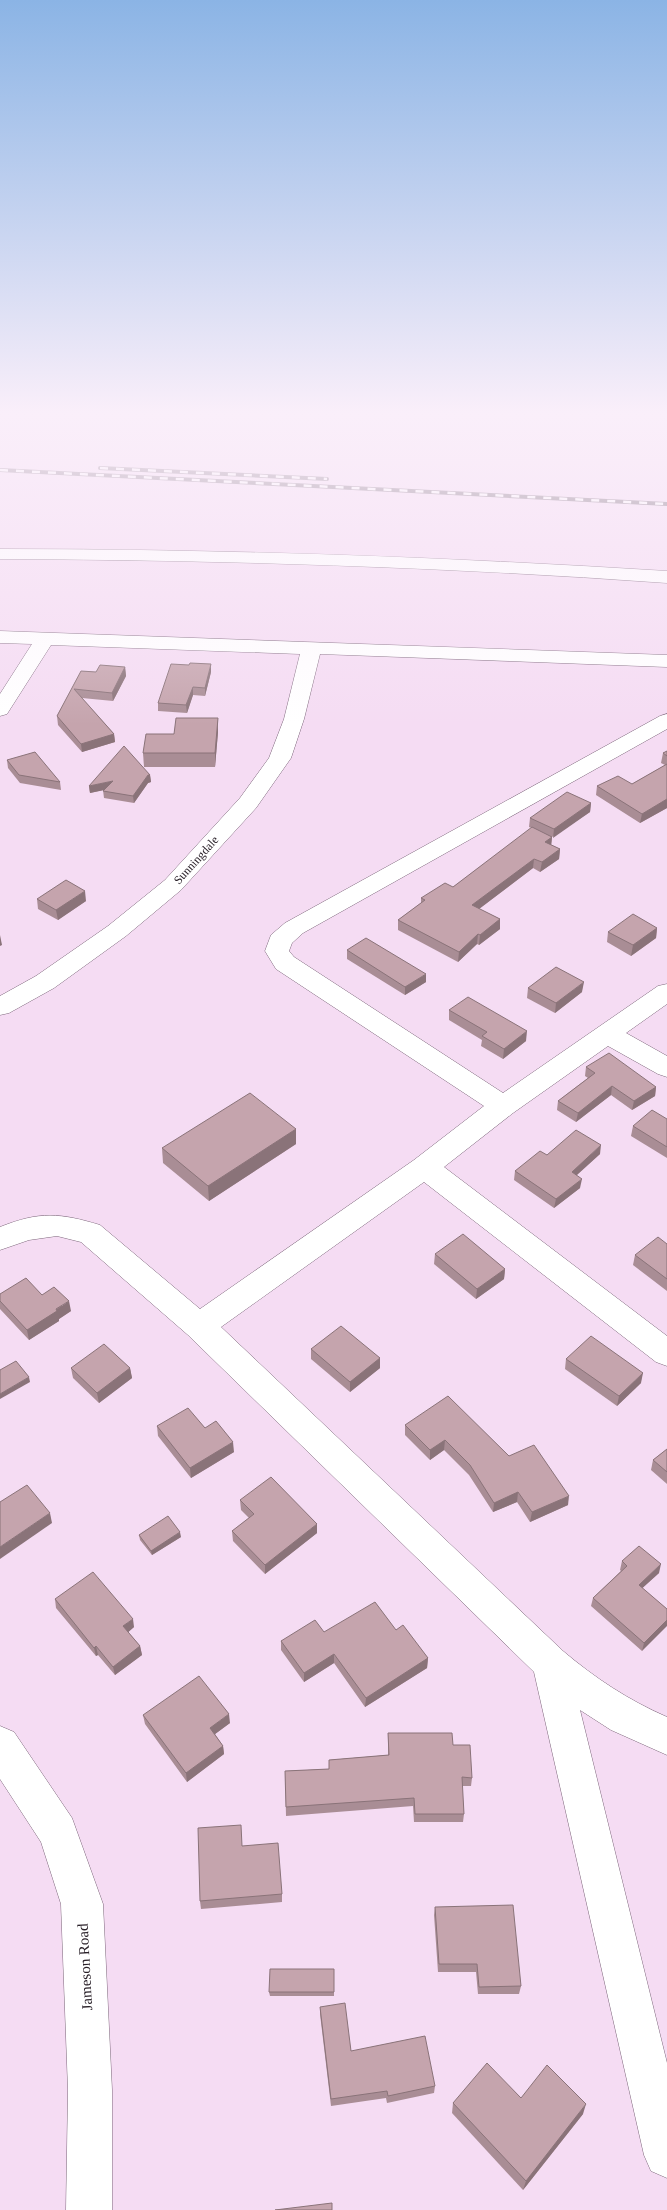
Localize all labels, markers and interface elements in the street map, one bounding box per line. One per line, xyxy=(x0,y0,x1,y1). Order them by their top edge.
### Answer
street label: Sunningdale xyxy=(171,833,221,887)
street label: Jameson Road xyxy=(75,1923,95,2011)

